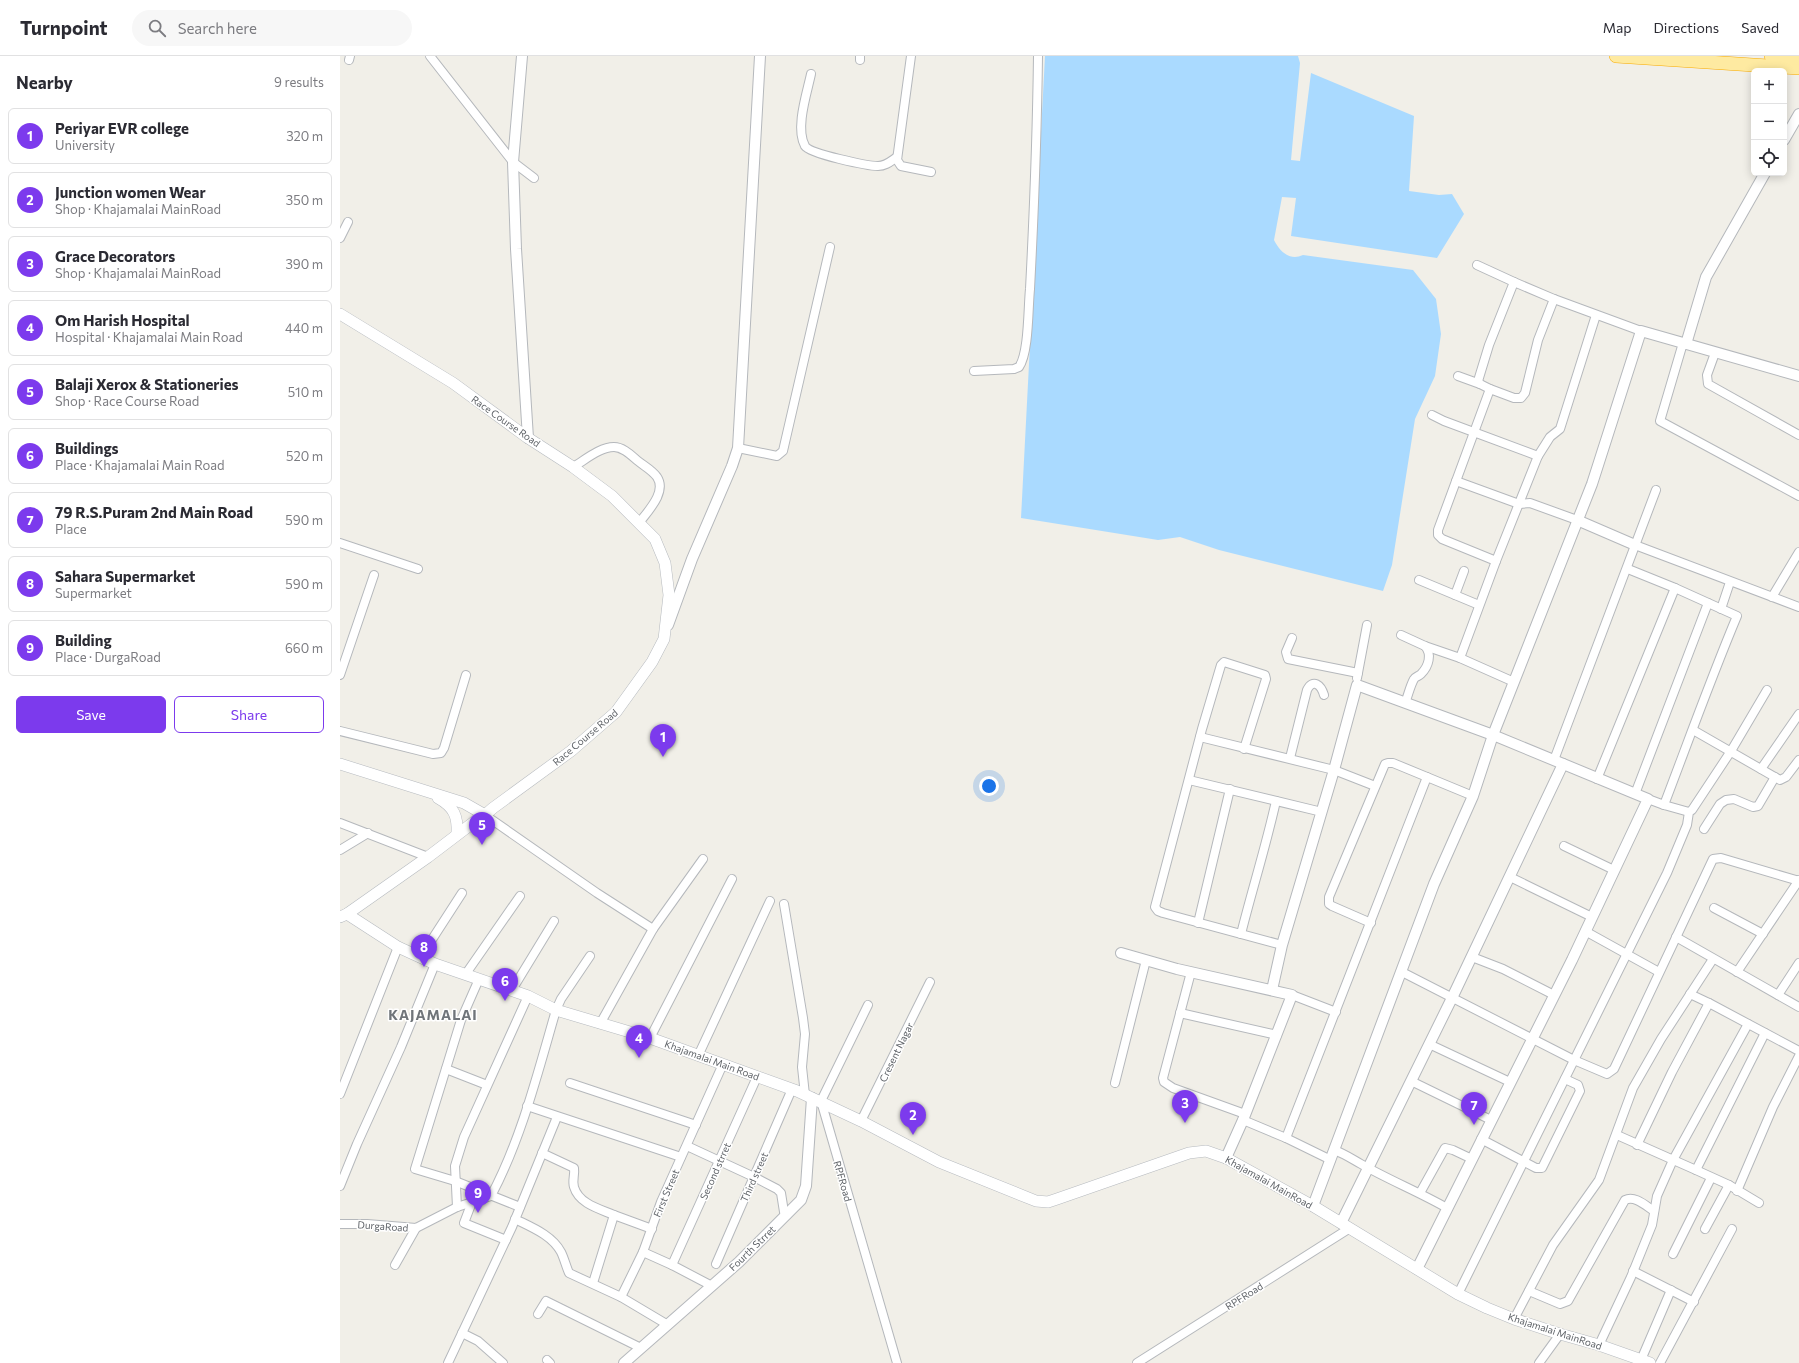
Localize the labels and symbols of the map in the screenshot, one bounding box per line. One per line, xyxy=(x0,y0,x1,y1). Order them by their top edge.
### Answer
street label: Race Course Road xyxy=(469,393,543,449)
street label: Race Course Road xyxy=(550,706,620,768)
pin: 1 xyxy=(650,724,676,757)
your location xyxy=(979,776,999,796)
pin: 5 xyxy=(469,812,495,845)
pin: 8 xyxy=(411,934,437,967)
pin: 6 xyxy=(492,968,518,1001)
district label: KAJAMALAI xyxy=(388,1006,478,1023)
street label: Cresent Nagar xyxy=(876,1020,916,1084)
pin: 4 xyxy=(626,1025,652,1058)
street label: Khajamalai Main Road xyxy=(663,1037,761,1083)
pin: 3 xyxy=(1172,1090,1198,1123)
pin: 7 xyxy=(1461,1092,1487,1125)
pin: 2 xyxy=(900,1102,926,1135)
street label: Second strret xyxy=(697,1141,733,1201)
street label: Third street xyxy=(738,1150,770,1204)
street label: Khajamalai MainRoad xyxy=(1223,1153,1315,1211)
street label: RPFRoad xyxy=(831,1159,855,1203)
street label: First Street xyxy=(651,1167,681,1219)
pin: 9 xyxy=(465,1180,491,1213)
street label: DurgaRoad xyxy=(357,1218,409,1234)
street label: Fourth Strret xyxy=(726,1223,778,1273)
street label: RPFRoad xyxy=(1223,1280,1265,1312)
street label: Khajamalai MainRoad xyxy=(1507,1310,1604,1352)

